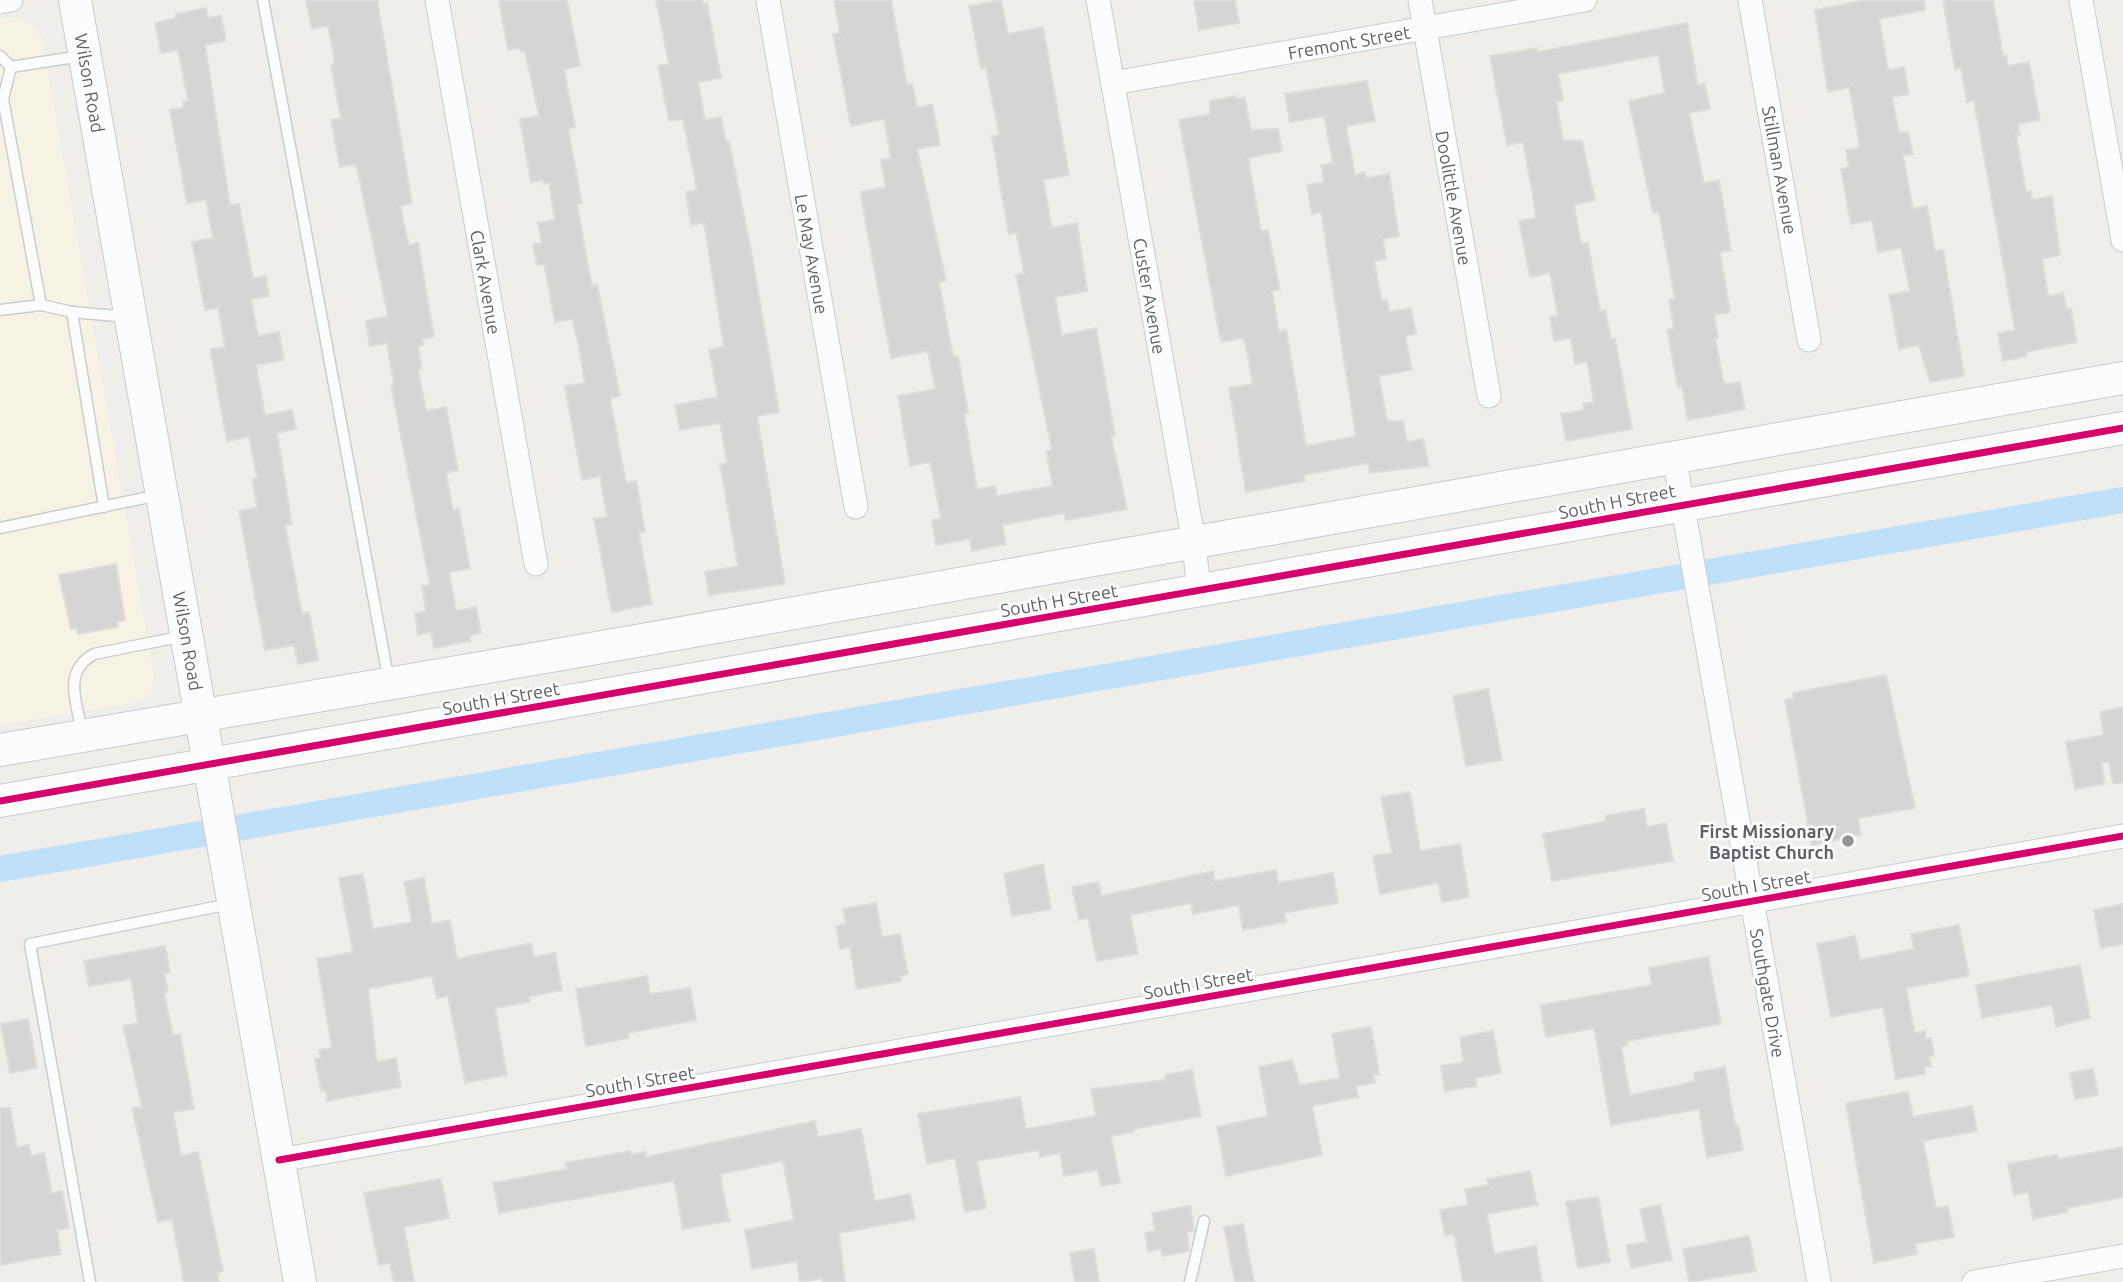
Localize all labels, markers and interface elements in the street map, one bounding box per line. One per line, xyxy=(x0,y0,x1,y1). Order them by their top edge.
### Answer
street label: Fremont Street xyxy=(1286,21,1412,63)
street label: Wilson Road xyxy=(71,32,109,134)
street label: Stillman Avenue xyxy=(1759,104,1801,236)
street label: Doolittle Avenue xyxy=(1432,129,1476,267)
street label: Le May Avenue xyxy=(792,192,832,316)
street label: Clark Avenue xyxy=(467,228,505,336)
street label: Custer Avenue xyxy=(1130,236,1170,356)
street label: South H Street xyxy=(1557,480,1677,522)
street label: South H Street xyxy=(999,580,1119,620)
street label: Wilson Road xyxy=(169,590,207,692)
street label: South H Street xyxy=(441,678,561,718)
place label: First Missionary Baptist Church xyxy=(1699,821,1834,862)
marker: First Missionary Baptist Church xyxy=(1840,833,1856,849)
street label: South I Street xyxy=(1700,866,1812,904)
street label: Southgate Drive xyxy=(1747,927,1789,1059)
street label: South I Street xyxy=(1142,964,1254,1002)
street label: South I Street xyxy=(584,1062,696,1100)

